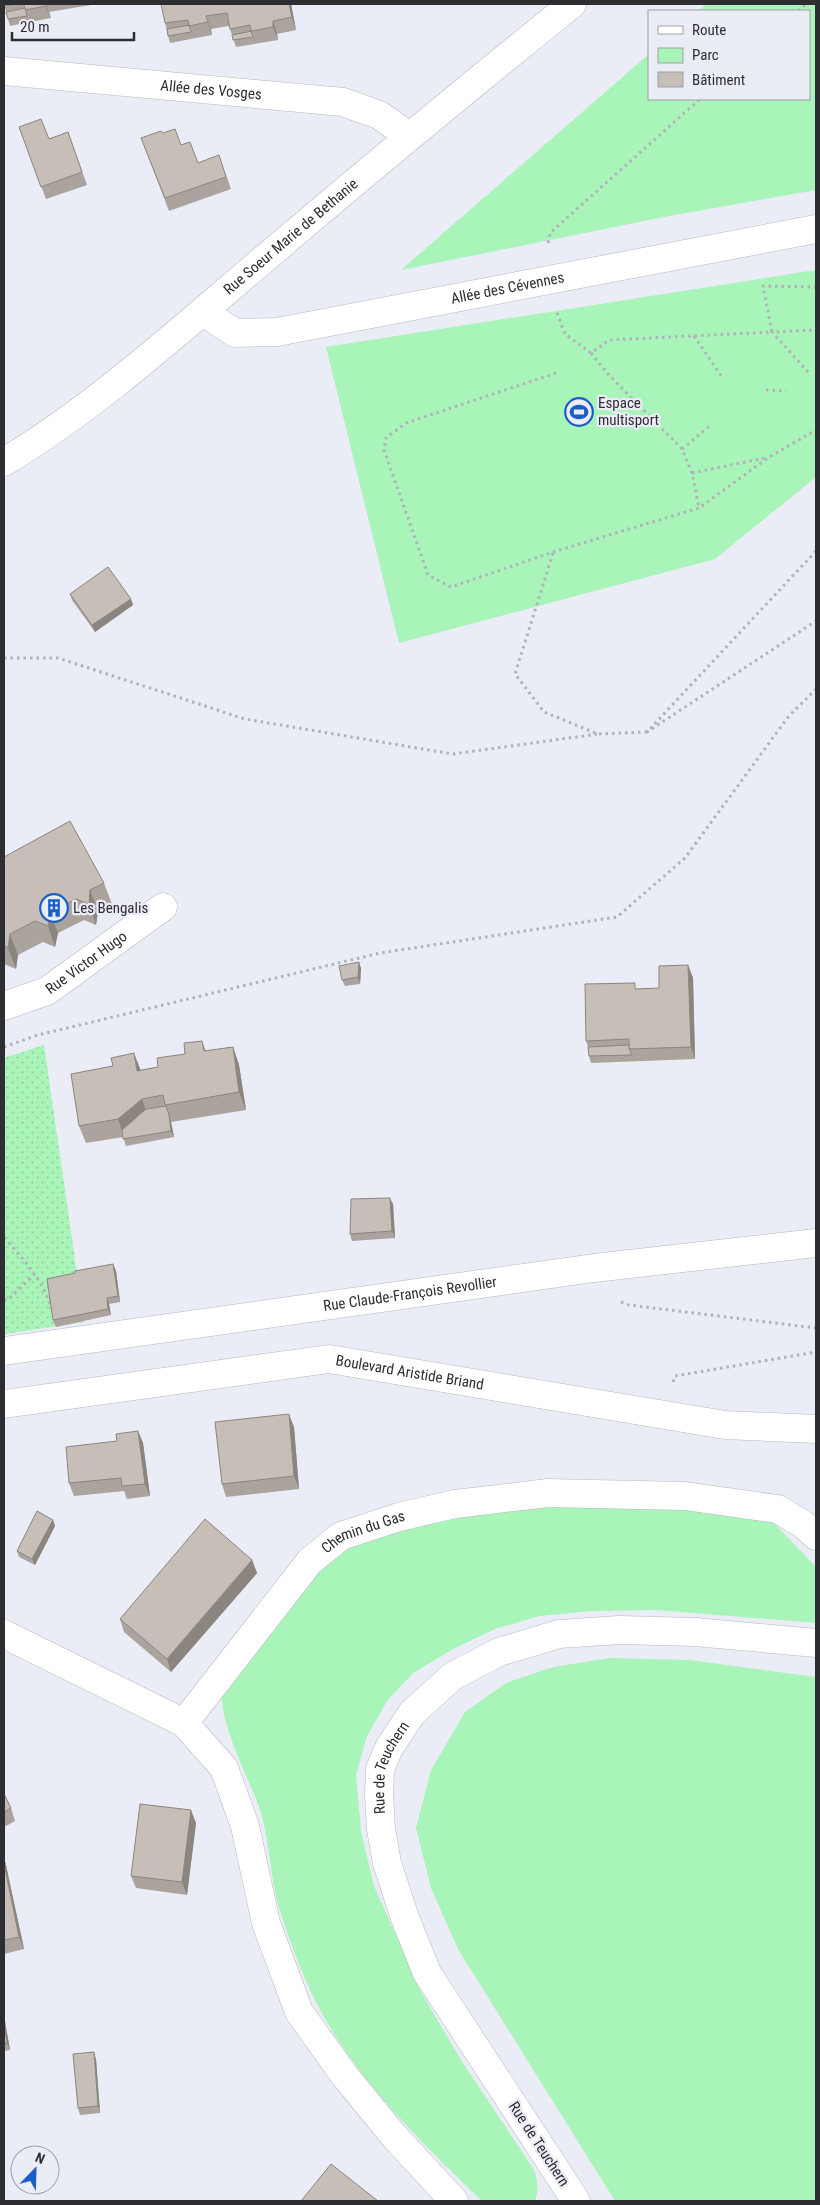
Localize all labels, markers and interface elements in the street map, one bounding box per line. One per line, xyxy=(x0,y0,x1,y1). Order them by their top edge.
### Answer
scale bar xyxy=(12,10,135,42)
legend xyxy=(648,10,810,100)
text: 20 m xyxy=(20,18,50,36)
text: Route xyxy=(692,21,726,39)
text: Parc xyxy=(692,46,719,64)
text: Bâtiment xyxy=(692,71,745,89)
street label: Allée des Vosges xyxy=(160,76,263,104)
street label: Rue Soeur Marie de Bethanie xyxy=(220,175,361,298)
street label: Allée des Cévennes xyxy=(449,268,566,308)
place label: Espace multisport xyxy=(598,394,659,429)
sports icon: Espace multisport xyxy=(564,397,594,427)
building icon: Les Bengalis xyxy=(39,893,69,923)
place label: Les Bengalis xyxy=(73,899,148,917)
street label: Rue Victor Hugo xyxy=(42,927,130,998)
street label: Rue Claude-François Revollier xyxy=(322,1273,498,1315)
street label: Boulevard Aristide Briand xyxy=(334,1351,485,1394)
street label: Chemin du Gas xyxy=(318,1507,407,1557)
street label: Rue de Teuchern xyxy=(370,1718,413,1814)
street label: Rue de Teuchern xyxy=(505,2098,573,2190)
north arrow xyxy=(10,2145,60,2195)
text: N xyxy=(33,2149,47,2167)

